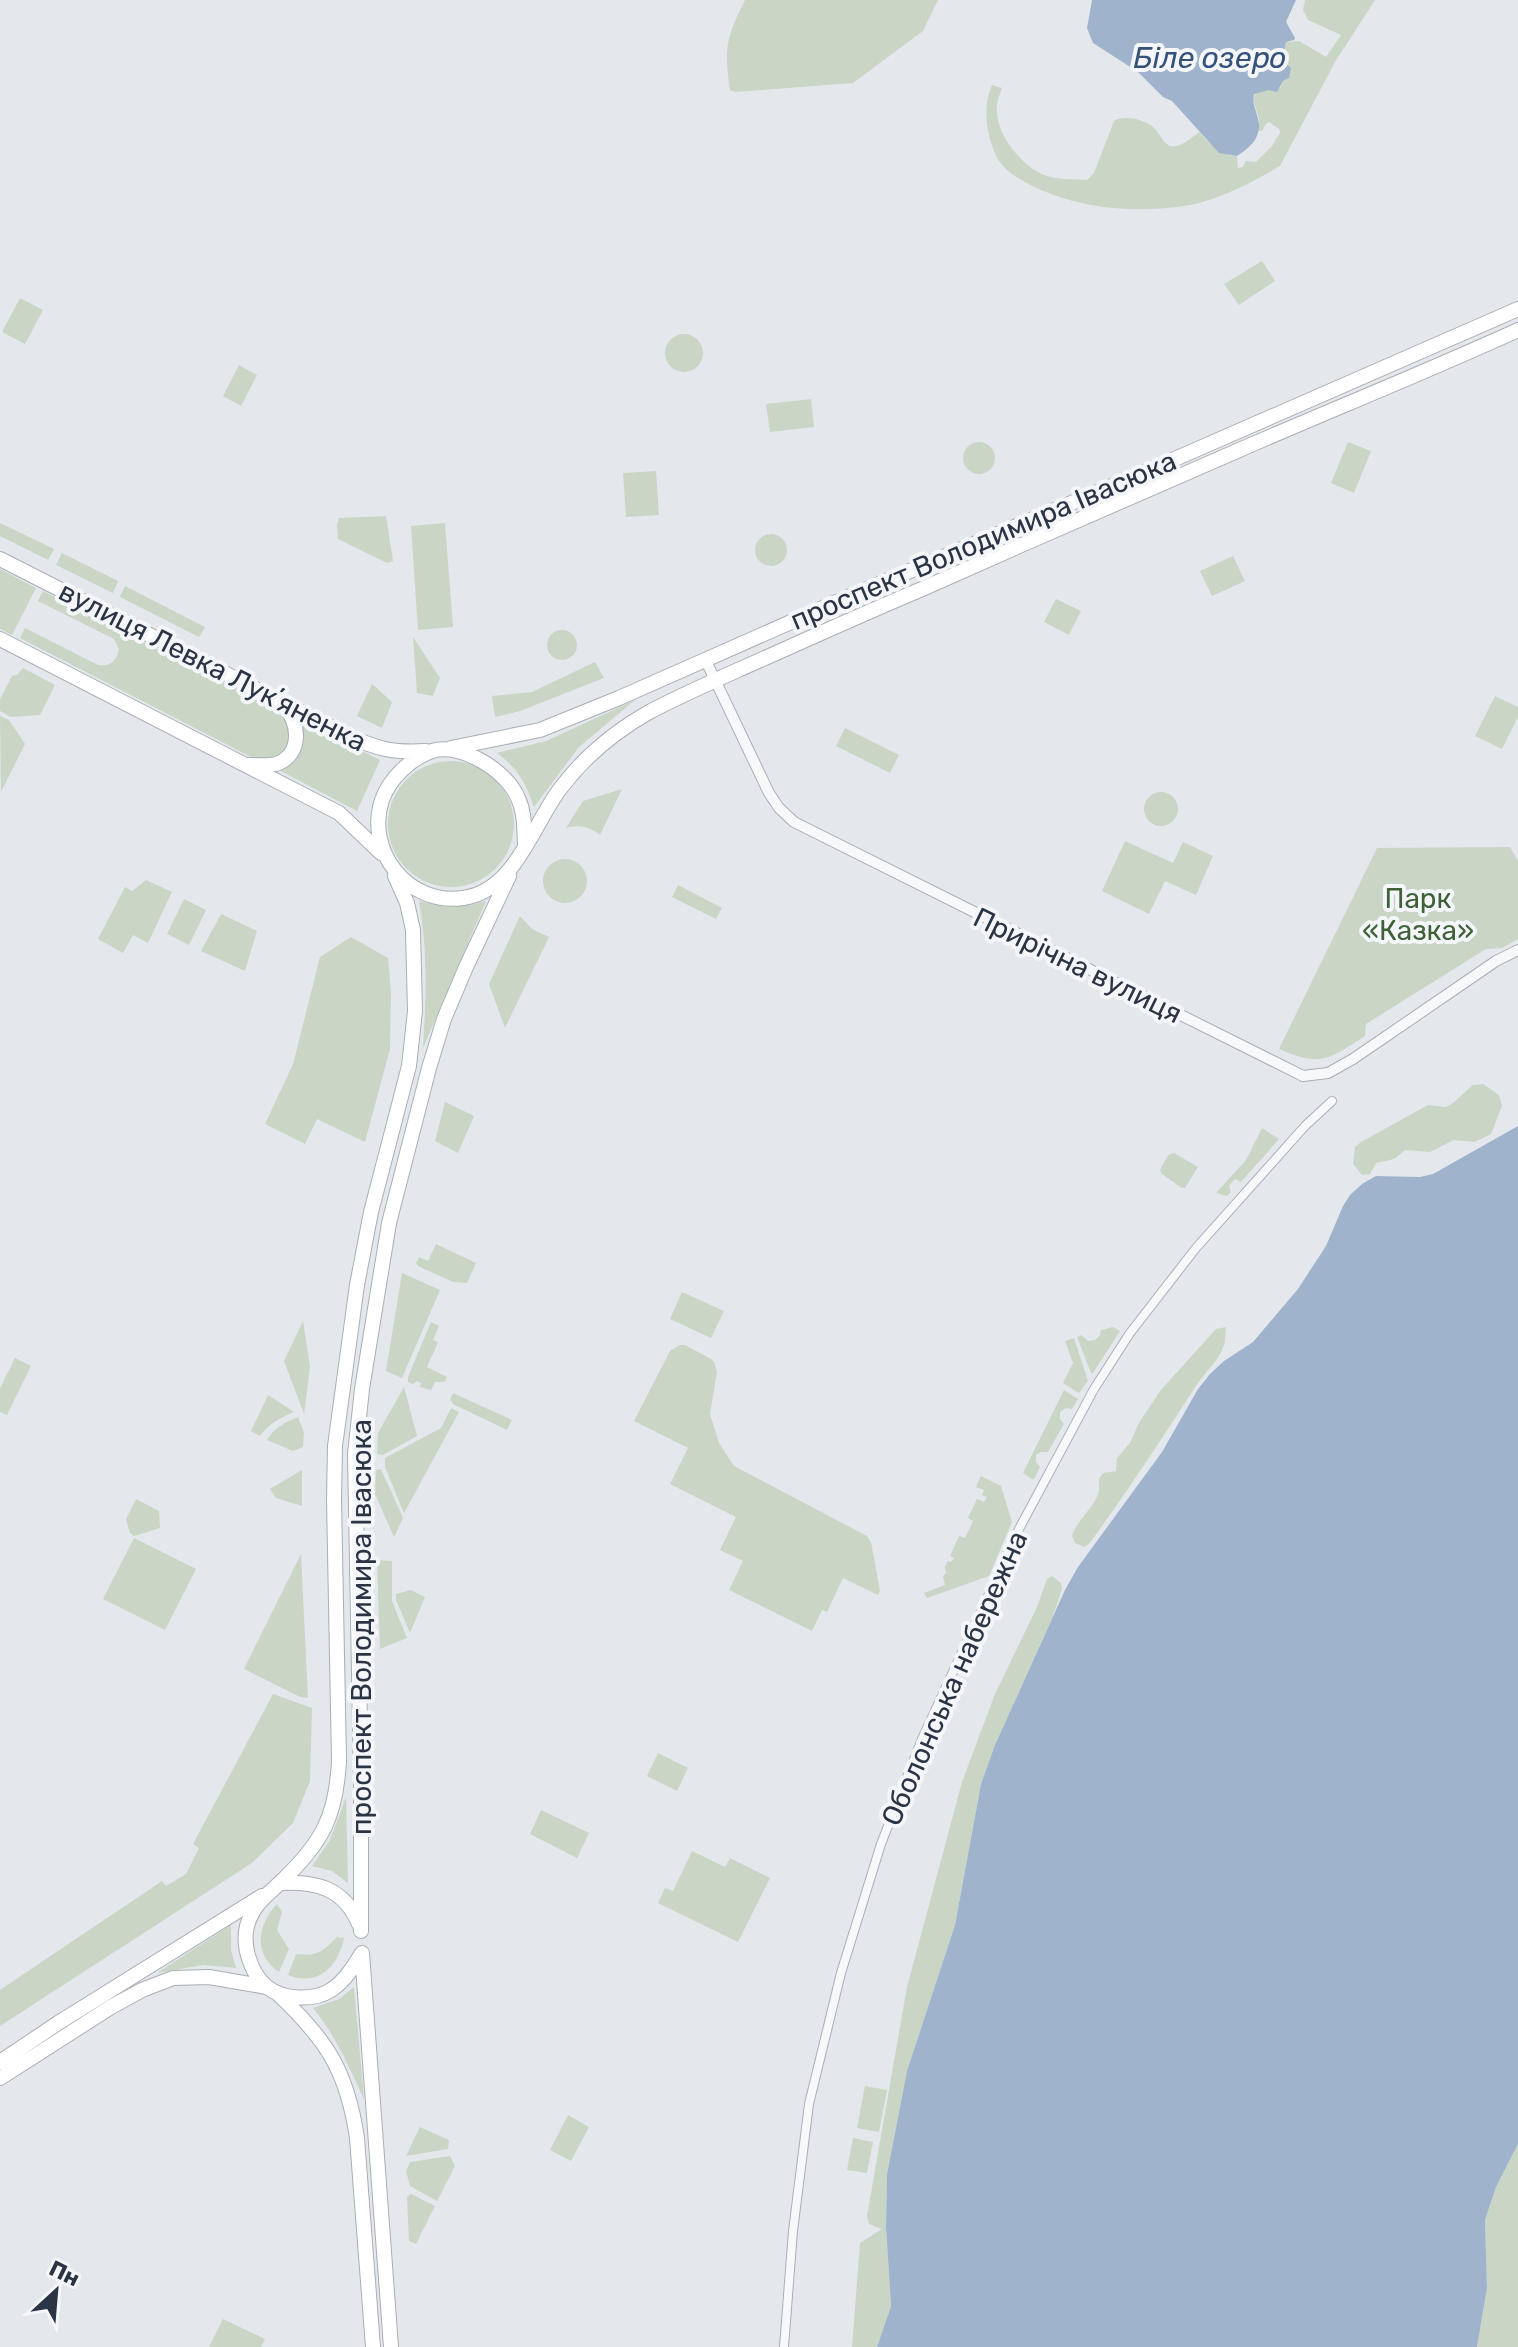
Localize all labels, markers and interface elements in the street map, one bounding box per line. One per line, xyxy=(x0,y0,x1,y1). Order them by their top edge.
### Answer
water label: Біле озеро xyxy=(1134,40,1286,76)
street label: проспект Володимира Івасюка xyxy=(785,444,1181,637)
street label: вулиця Левка Лукʼяненка xyxy=(54,574,372,758)
park label: Парк «Казка» xyxy=(1362,882,1474,947)
street label: Прирічна вулиця xyxy=(968,901,1187,1030)
street label: проспект Володимира Івасюка xyxy=(345,1419,378,1835)
street label: Оболонська набережна xyxy=(875,1526,1034,1831)
north arrow xyxy=(16,2251,96,2331)
text: Пн xyxy=(45,2255,84,2292)

